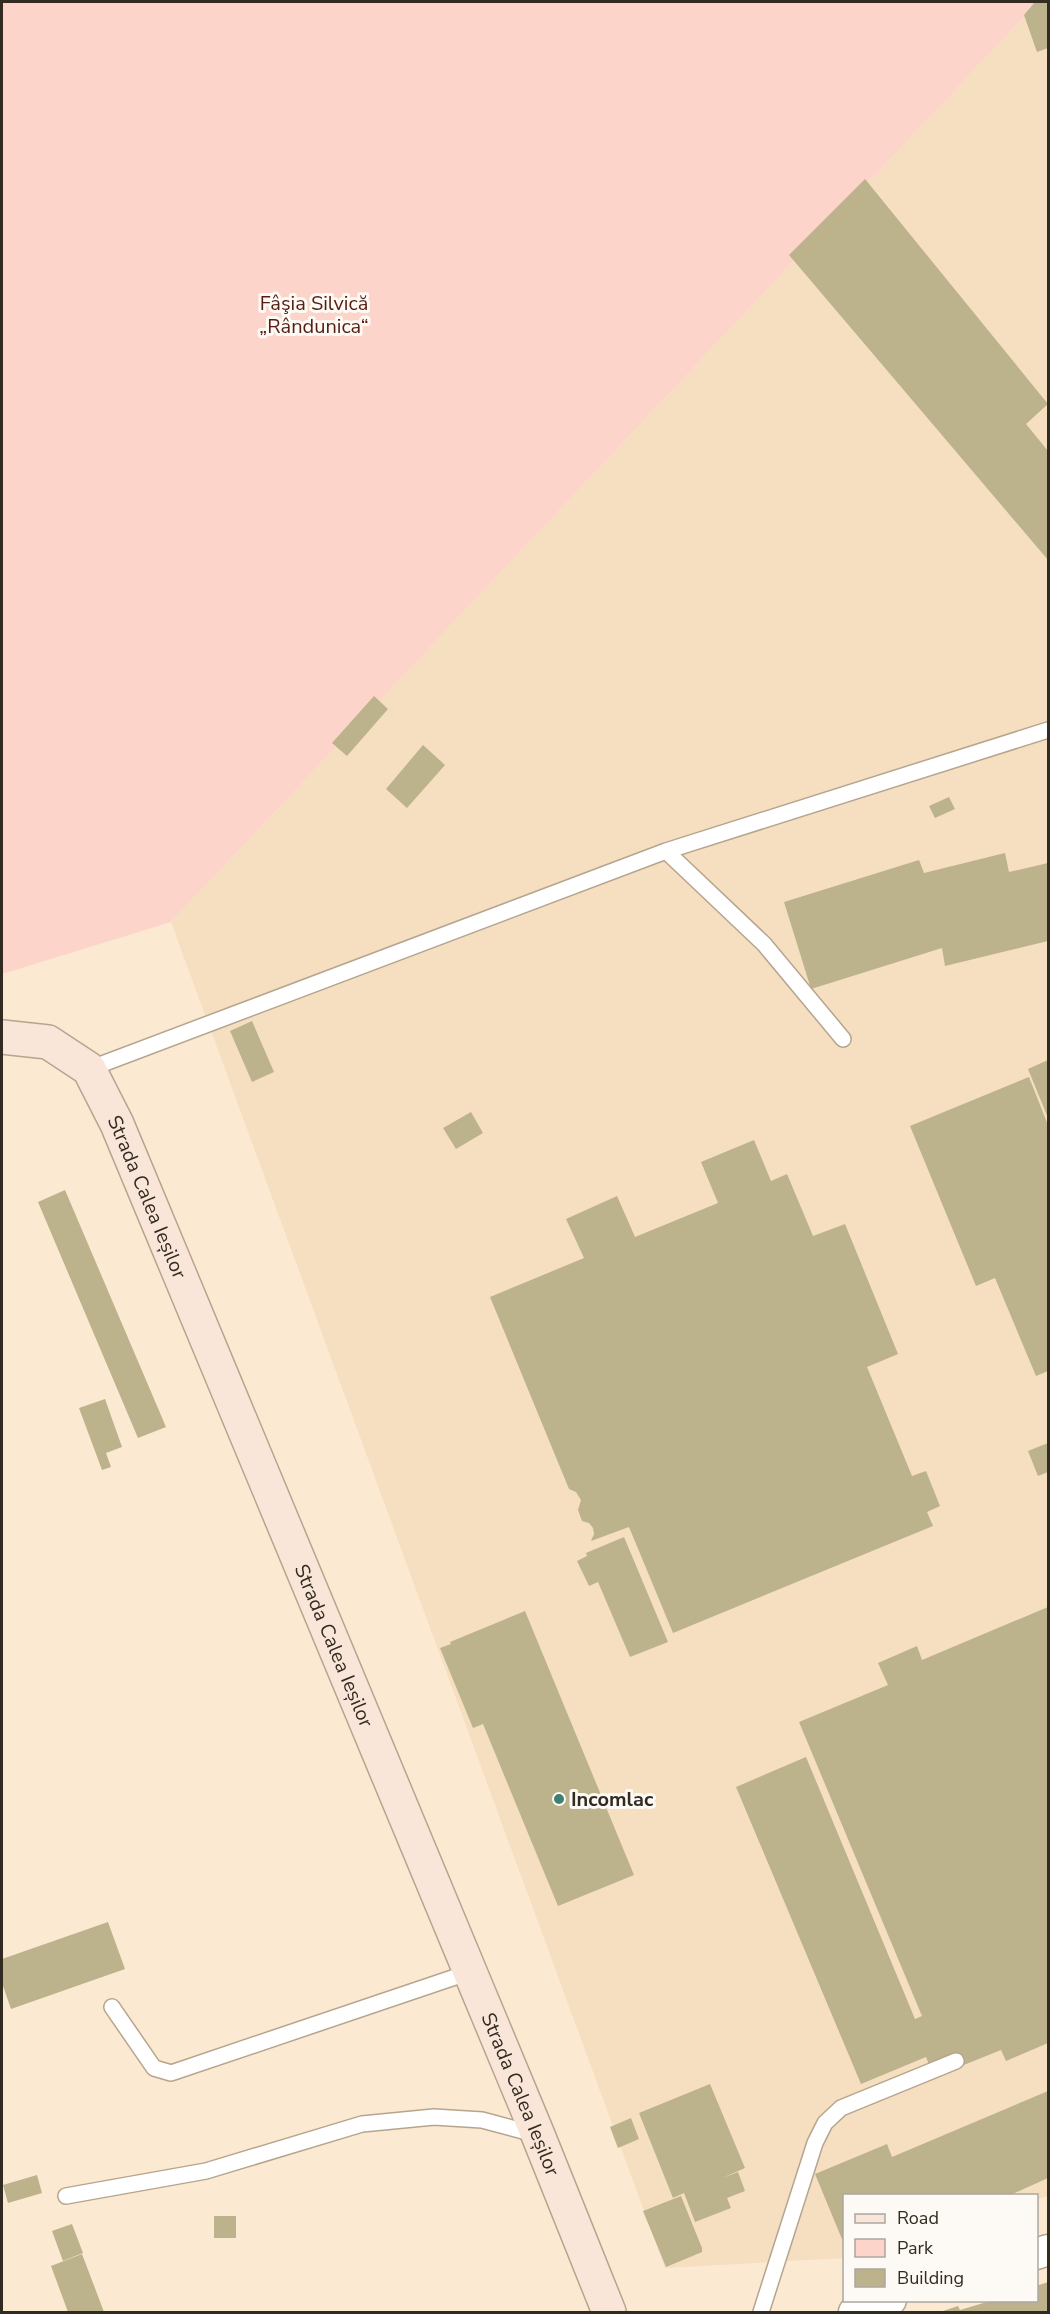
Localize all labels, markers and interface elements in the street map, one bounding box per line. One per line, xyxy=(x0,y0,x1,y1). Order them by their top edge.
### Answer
park label: Fâşia Silvică „Rândunica“ xyxy=(259,290,369,340)
street label: Strada Calea Ieșilor xyxy=(101,1110,193,1283)
street label: Strada Calea Ieșilor xyxy=(288,1560,380,1731)
place label: Incomlac xyxy=(571,1786,654,1813)
marker: Incomlac xyxy=(552,1792,566,1806)
street label: Strada Calea Ieșilor xyxy=(475,2008,567,2180)
legend xyxy=(843,2194,1038,2302)
text: Road xyxy=(897,2206,939,2230)
text: Park xyxy=(897,2236,934,2260)
text: Building xyxy=(897,2266,964,2290)

